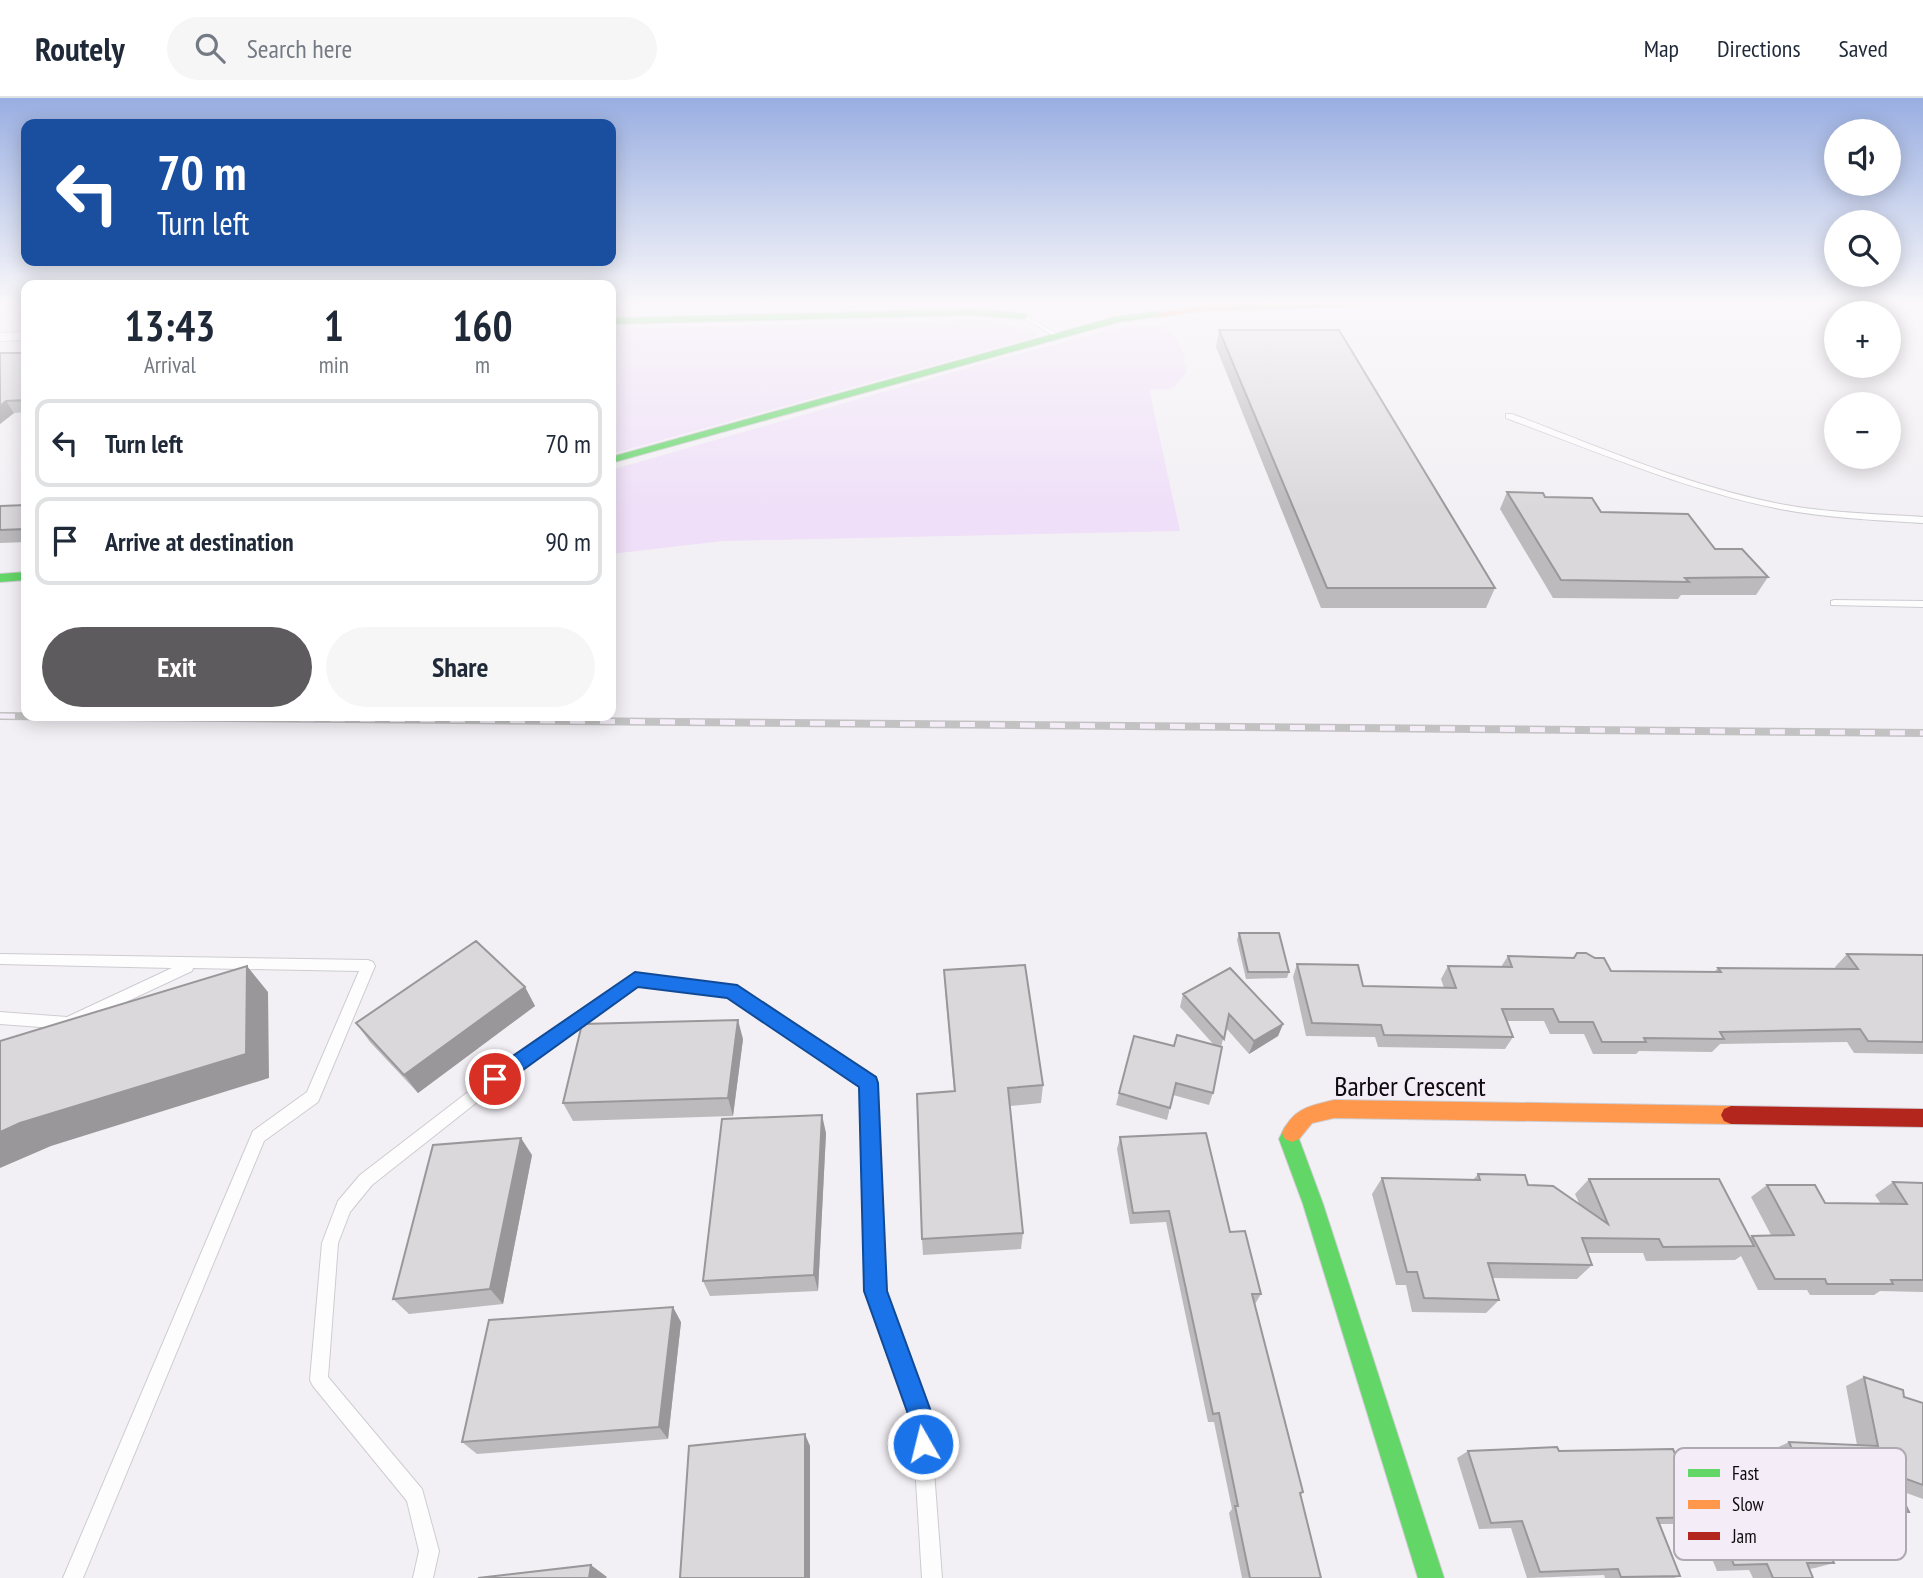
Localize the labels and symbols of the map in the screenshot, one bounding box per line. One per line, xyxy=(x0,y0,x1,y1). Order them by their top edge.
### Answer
pin xyxy=(465,1049,525,1109)
street label: Barber Crescent xyxy=(1334,1067,1486,1104)
position arrow xyxy=(886,1407,960,1481)
legend xyxy=(1674,1448,1906,1560)
text: Fast xyxy=(1732,1461,1760,1485)
text: Slow xyxy=(1732,1492,1765,1516)
text: Jam xyxy=(1731,1524,1757,1548)

